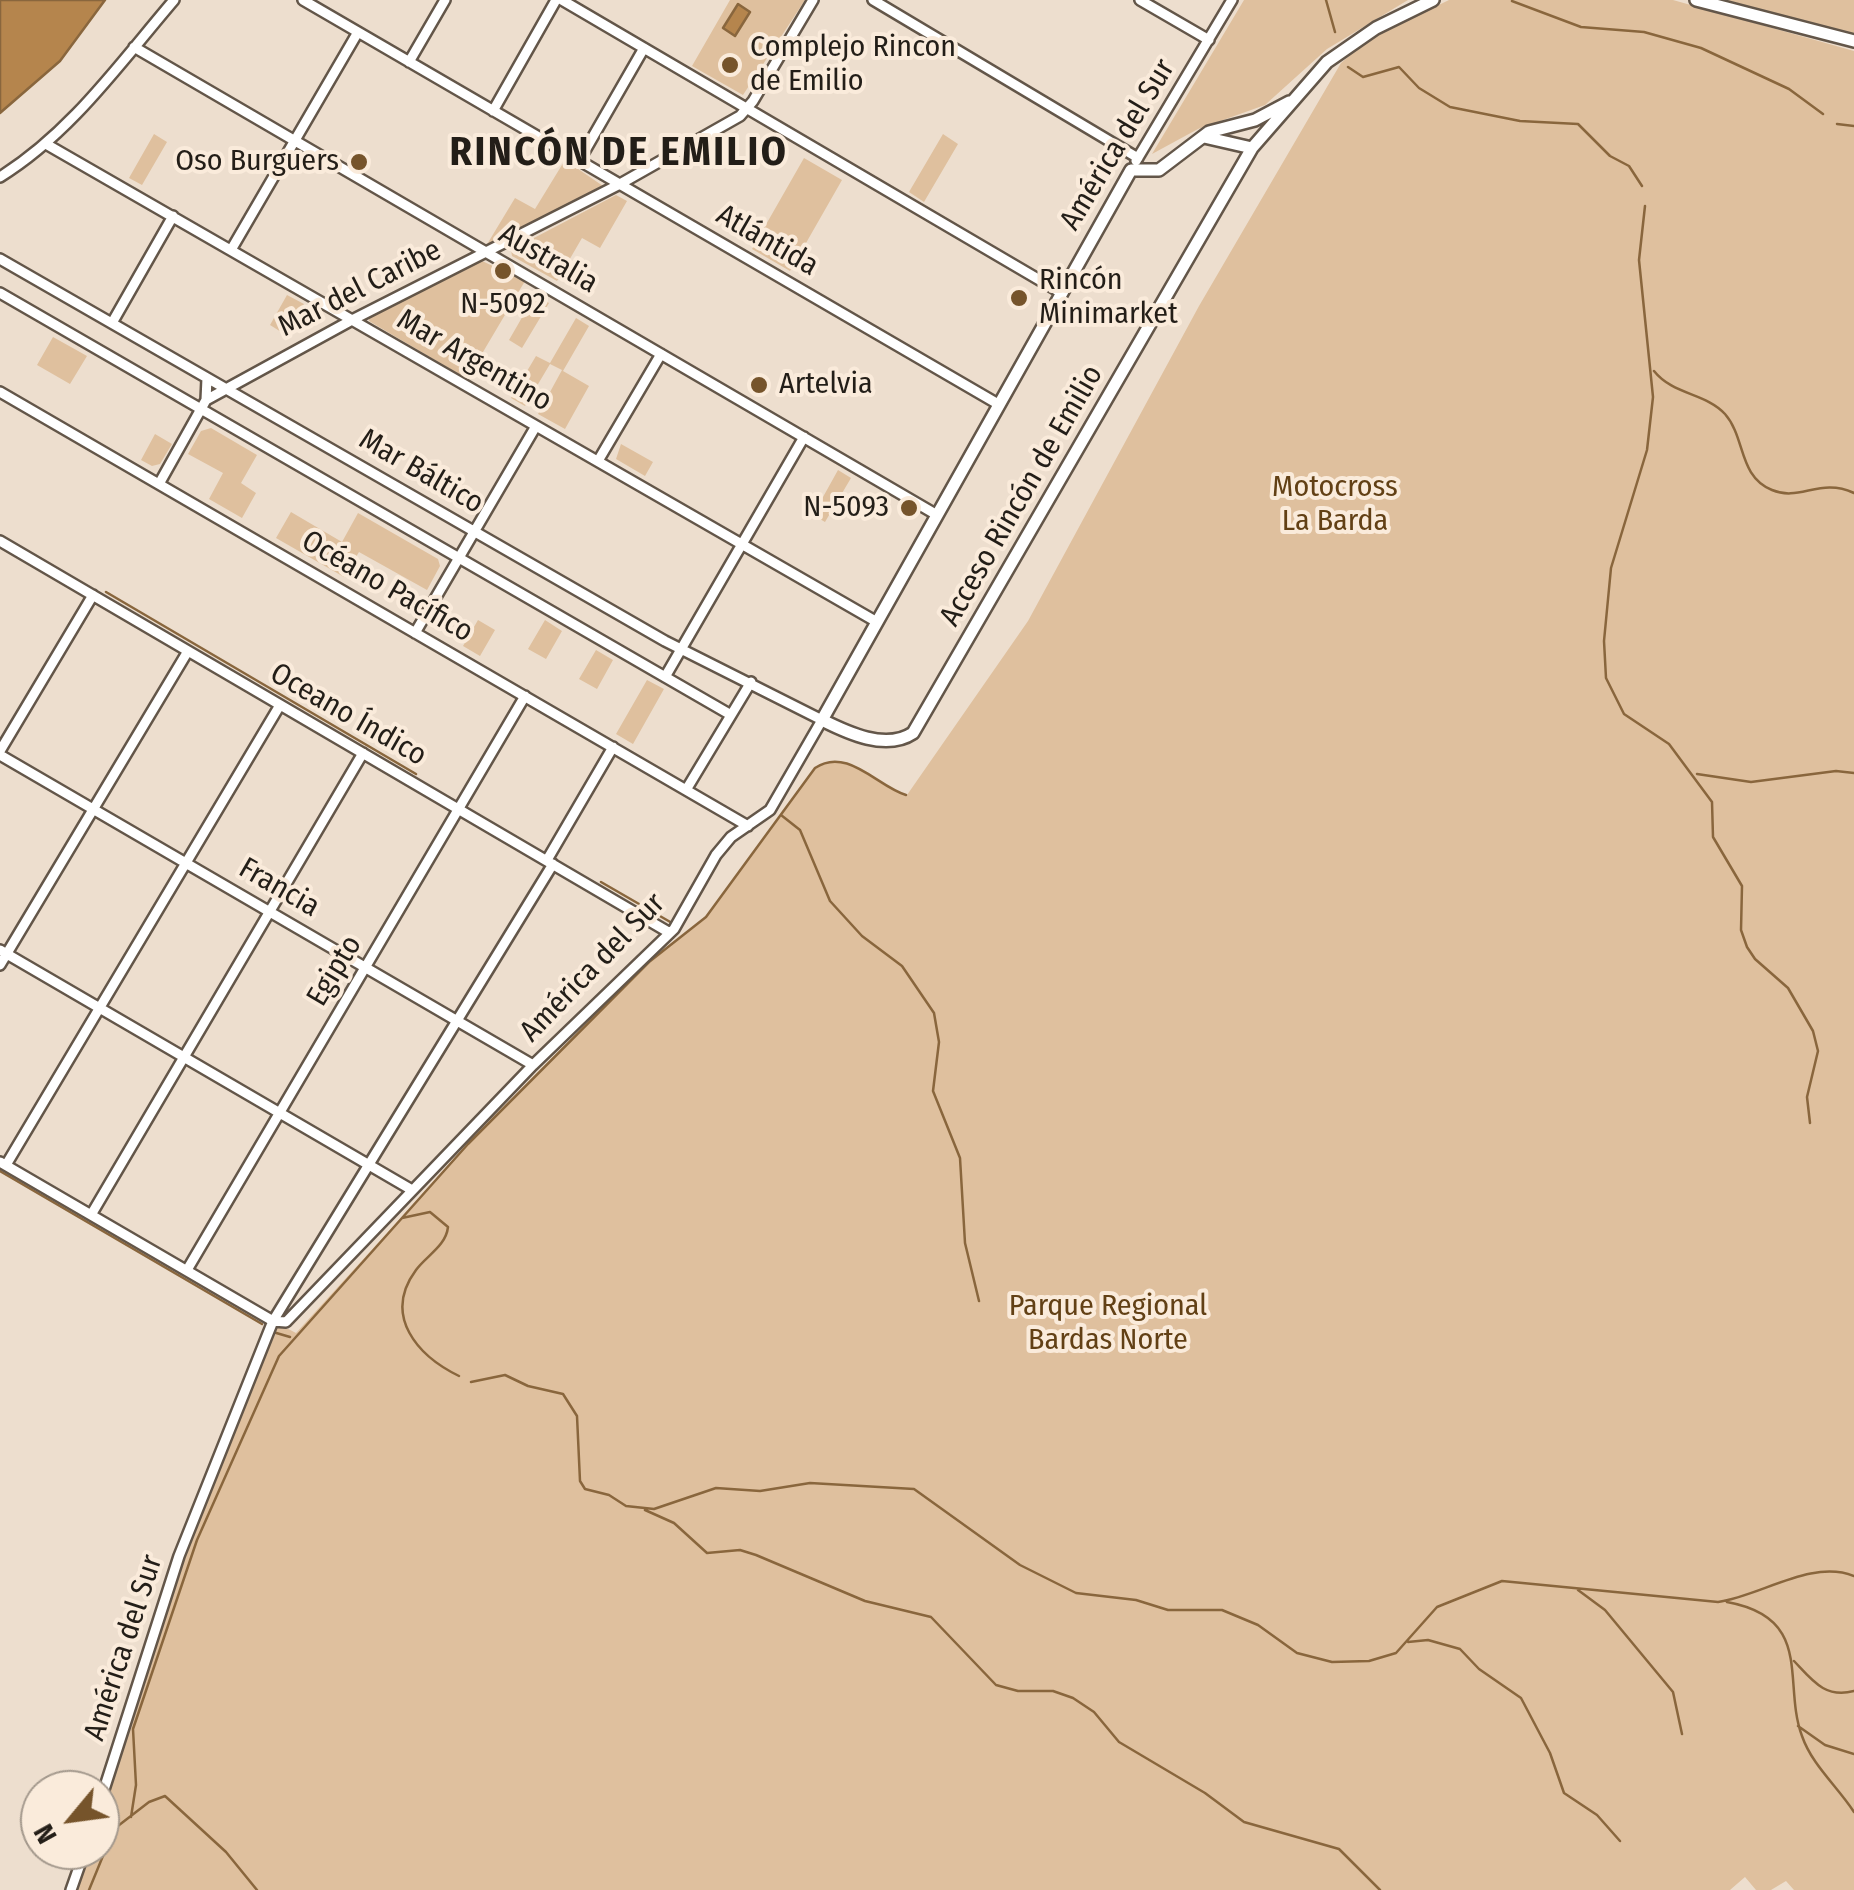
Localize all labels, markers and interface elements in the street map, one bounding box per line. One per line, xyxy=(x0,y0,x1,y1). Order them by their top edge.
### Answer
place label: Complejo Rincon de Emilio xyxy=(750,30,956,100)
street label: América del Sur xyxy=(1053,53,1183,237)
marker: Complejo Rincon de Emilio xyxy=(719,54,741,76)
district label: RINCÓN DE EMILIO xyxy=(450,130,788,178)
place label: Oso Burguers xyxy=(175,144,339,180)
marker: Oso Burguers xyxy=(348,151,370,173)
street label: Atlántida xyxy=(710,197,824,285)
street label: Australia xyxy=(492,216,604,302)
street label: Mar del Caribe xyxy=(273,233,447,345)
marker: N-5092 xyxy=(492,260,514,282)
place label: Rincón Minimarket xyxy=(1039,263,1178,334)
place label: N-5092 xyxy=(460,287,546,323)
marker: Rincón Minimarket xyxy=(1008,287,1030,309)
street label: Mar Argentino xyxy=(390,302,558,420)
street label: Acceso Rincón de Emilio xyxy=(933,359,1111,633)
place label: Artelvia xyxy=(779,367,873,403)
marker: Artelvia xyxy=(748,374,770,396)
street label: Mar Báltico xyxy=(352,422,490,522)
park label: Motocross La Barda xyxy=(1272,470,1398,540)
place label: N-5093 xyxy=(803,490,889,526)
marker: N-5093 xyxy=(898,497,920,519)
street label: Océano Pacífico xyxy=(295,523,479,651)
street label: Oceano Índico xyxy=(263,656,433,774)
street label: Francia xyxy=(232,851,326,925)
street label: América del Sur xyxy=(513,886,673,1050)
street label: Egipto xyxy=(300,929,370,1013)
park label: Parque Regional Bardas Norte xyxy=(1009,1289,1207,1360)
street label: América del Sur xyxy=(77,1551,171,1745)
north arrow xyxy=(20,1770,120,1870)
text: N xyxy=(27,1818,64,1849)

